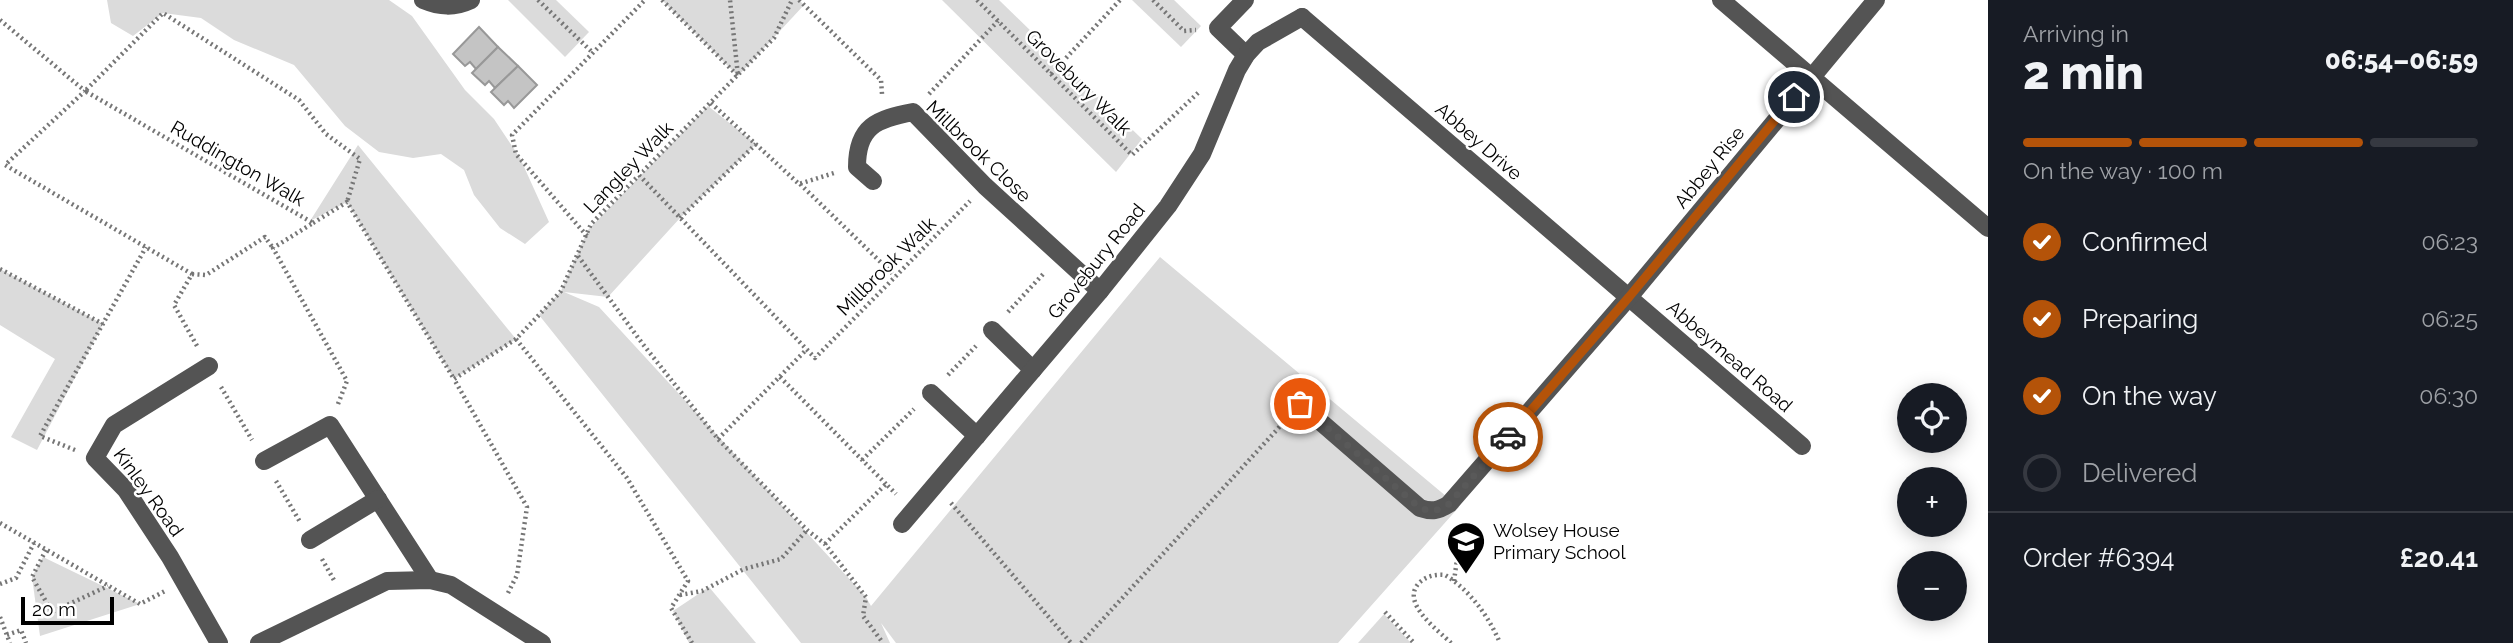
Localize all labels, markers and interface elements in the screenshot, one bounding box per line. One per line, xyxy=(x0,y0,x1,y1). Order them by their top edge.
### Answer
text: Arriving in xyxy=(2023,20,2129,47)
street label: Grovebury Walk xyxy=(1022,25,1136,139)
text: 06:54–06:59 xyxy=(2325,45,2478,75)
text: 2 min xyxy=(2023,46,2144,100)
pin xyxy=(1764,67,1824,127)
icon: home xyxy=(1775,78,1813,116)
street label: Millbrook Close xyxy=(922,96,1036,206)
street label: Abbey Drive xyxy=(1431,98,1527,184)
street label: Ruddington Walk xyxy=(167,116,309,210)
street label: Langley Walk xyxy=(579,117,677,217)
street label: Abbey Rise xyxy=(1669,122,1749,212)
text: On the way · 100 m xyxy=(2023,157,2223,184)
street label: Grovebury Road xyxy=(1043,199,1149,323)
street label: Millbrook Walk xyxy=(832,212,940,320)
icon: check xyxy=(2023,223,2061,261)
text: Confirmed xyxy=(2082,227,2208,257)
text: 06:23 xyxy=(2421,228,2478,255)
street label: Abbeymead Road xyxy=(1663,296,1797,416)
icon: check xyxy=(2023,300,2061,338)
text: Preparing xyxy=(2082,304,2198,334)
text: 06:25 xyxy=(2421,305,2478,332)
pin xyxy=(1270,374,1330,434)
icon: check xyxy=(2023,377,2061,415)
text: On the way xyxy=(2082,381,2217,411)
text: 06:30 xyxy=(2419,382,2478,409)
map controls xyxy=(1897,383,1967,621)
button: locate xyxy=(1897,383,1967,453)
icon: bag xyxy=(1281,385,1319,423)
courier xyxy=(1473,402,1543,472)
icon: car xyxy=(1489,418,1527,456)
street label: Kinley Road xyxy=(110,444,188,540)
text: Delivered xyxy=(2082,458,2197,488)
button: + xyxy=(1897,467,1967,537)
place label: Wolsey House Primary School xyxy=(1493,519,1626,563)
school or university icon: Wolsey House Primary School xyxy=(1445,520,1487,575)
text: Order #6394 xyxy=(2023,543,2174,573)
text: £20.41 xyxy=(2400,543,2478,573)
button: − xyxy=(1897,551,1967,621)
scale bar xyxy=(21,594,114,626)
text: 20 m xyxy=(32,598,76,620)

